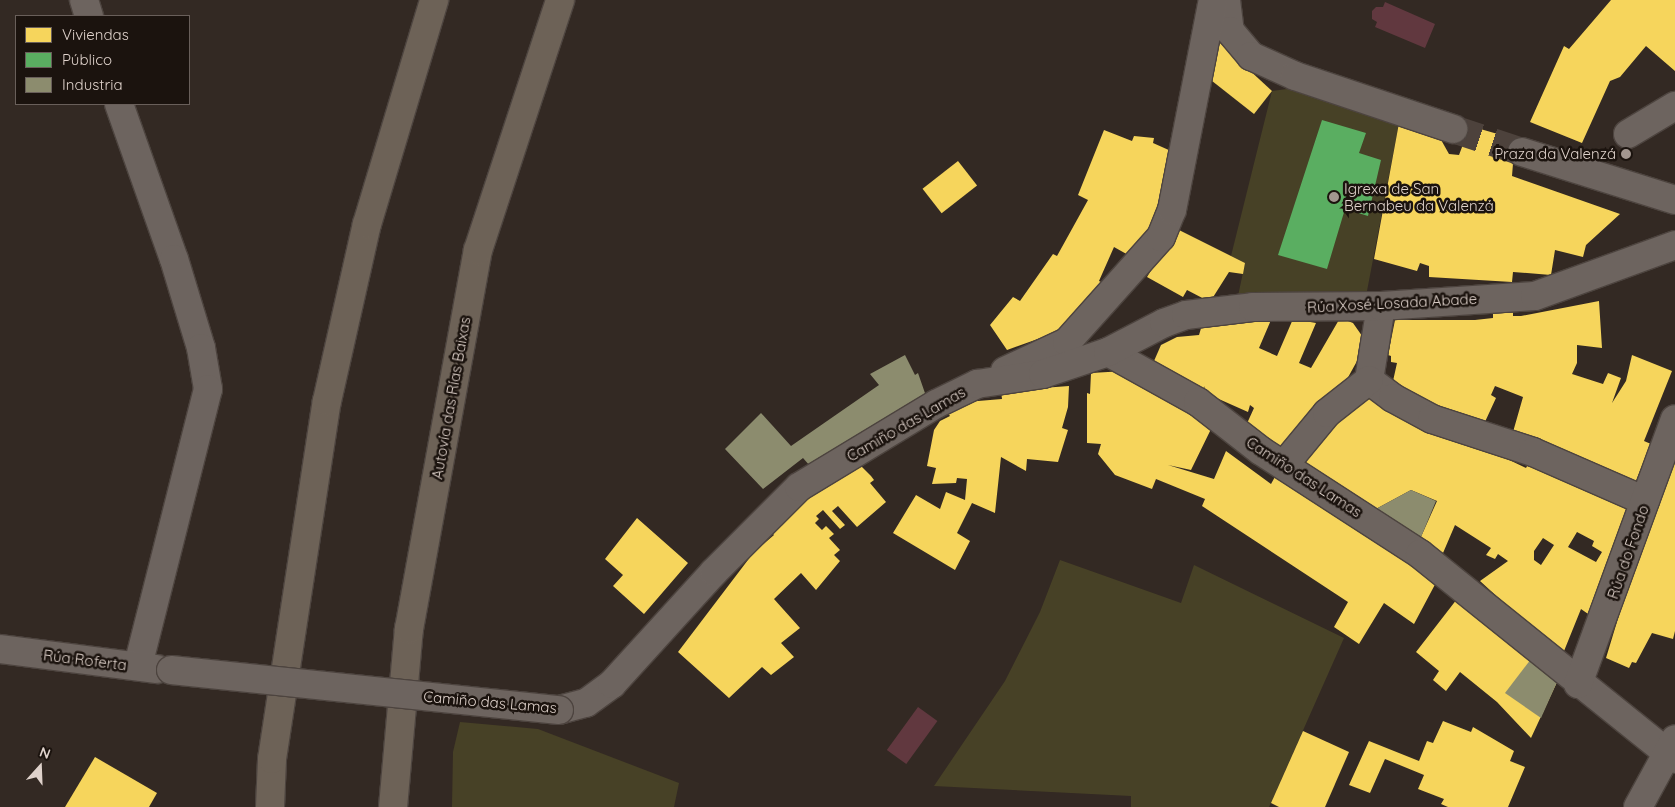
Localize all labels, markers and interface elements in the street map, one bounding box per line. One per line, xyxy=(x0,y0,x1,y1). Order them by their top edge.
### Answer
legend xyxy=(15,15,190,105)
text: Viviendas xyxy=(62,25,129,44)
text: Público xyxy=(62,50,112,69)
text: Industria xyxy=(62,75,122,94)
place label: Praza da Valenzá xyxy=(1494,145,1616,163)
marker: Praza da Valenzá xyxy=(1620,148,1632,160)
place label: Igrexa de San Bernabeu da Valenzá xyxy=(1344,179,1494,214)
marker: Igrexa de San Bernabeu da Valenzá xyxy=(1328,191,1340,203)
street label: Rúa Xosé Losada Abade xyxy=(1307,290,1477,316)
street label: Autovía das Rías Baixas xyxy=(428,315,474,481)
street label: Camiño das Lamas xyxy=(844,383,968,465)
street label: Camiño das Lamas xyxy=(1243,433,1365,521)
street label: Rúa do Fondo xyxy=(1604,503,1652,601)
street label: Rúa Roferta xyxy=(42,646,128,674)
street label: Camiño das Lamas xyxy=(423,687,557,717)
north arrow xyxy=(15,742,65,792)
text: N xyxy=(37,743,53,763)

